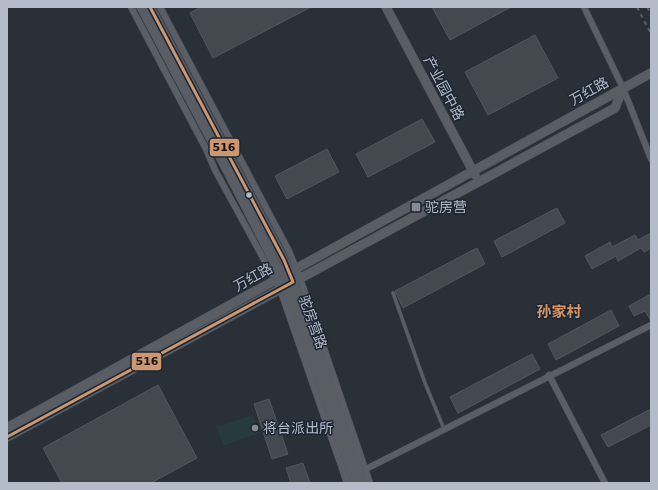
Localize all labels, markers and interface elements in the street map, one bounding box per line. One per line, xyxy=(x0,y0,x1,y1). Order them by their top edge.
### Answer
street label: 产业园中路 xyxy=(421,53,467,123)
street label: 万红路 xyxy=(567,74,611,108)
line badge: 516 xyxy=(209,138,240,157)
text: 516 xyxy=(213,141,236,154)
unlabelled marker xyxy=(244,190,254,200)
place label: 驼房营 xyxy=(425,199,467,215)
marker: 驼房营 xyxy=(410,201,422,213)
street label: 万红路 xyxy=(231,260,275,294)
street label: 驼房营路 xyxy=(296,293,330,351)
district label: 孙家村 xyxy=(536,303,582,321)
line badge: 516 xyxy=(131,352,162,371)
text: 516 xyxy=(136,355,159,368)
place label: 将台派出所 xyxy=(263,420,333,436)
marker: 将台派出所 xyxy=(250,423,260,433)

